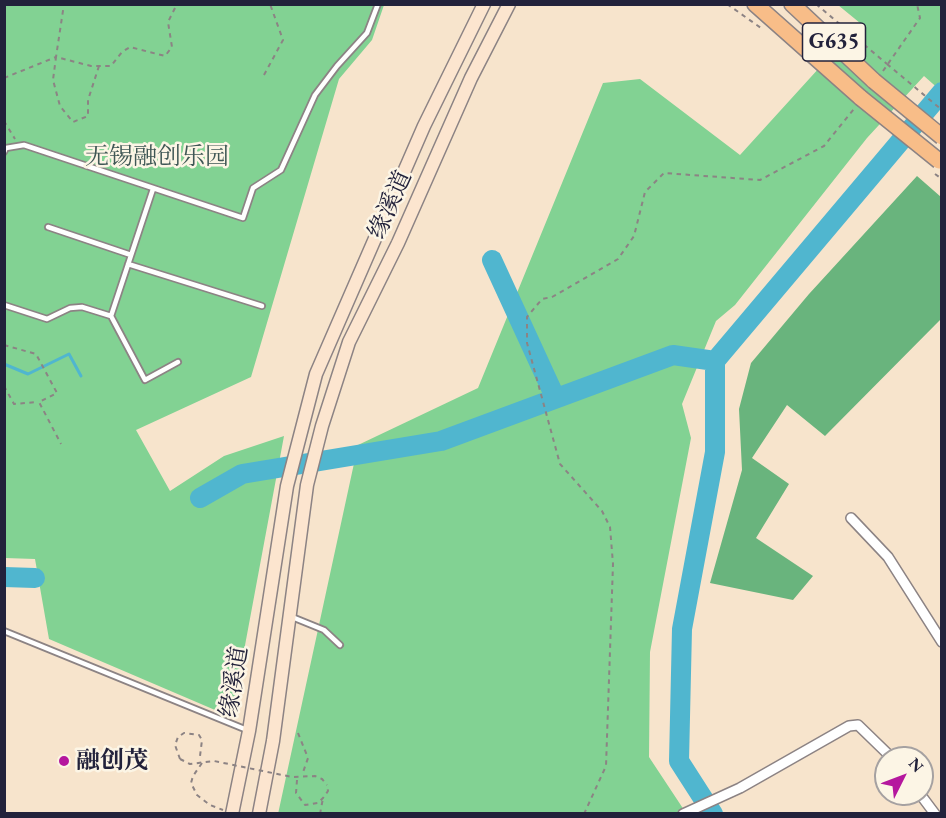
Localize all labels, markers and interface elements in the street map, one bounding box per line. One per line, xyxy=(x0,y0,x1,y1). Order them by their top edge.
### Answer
road number: G635 xyxy=(802,23,866,61)
park label: 无锡融创乐园 xyxy=(85,143,229,171)
street label: 缘溪道 xyxy=(363,166,419,244)
street label: 缘溪道 xyxy=(215,644,255,720)
north arrow xyxy=(874,746,934,806)
place label: 融创茂 xyxy=(76,747,148,775)
text: N xyxy=(904,753,928,777)
marker: 融创茂 xyxy=(57,754,71,768)

